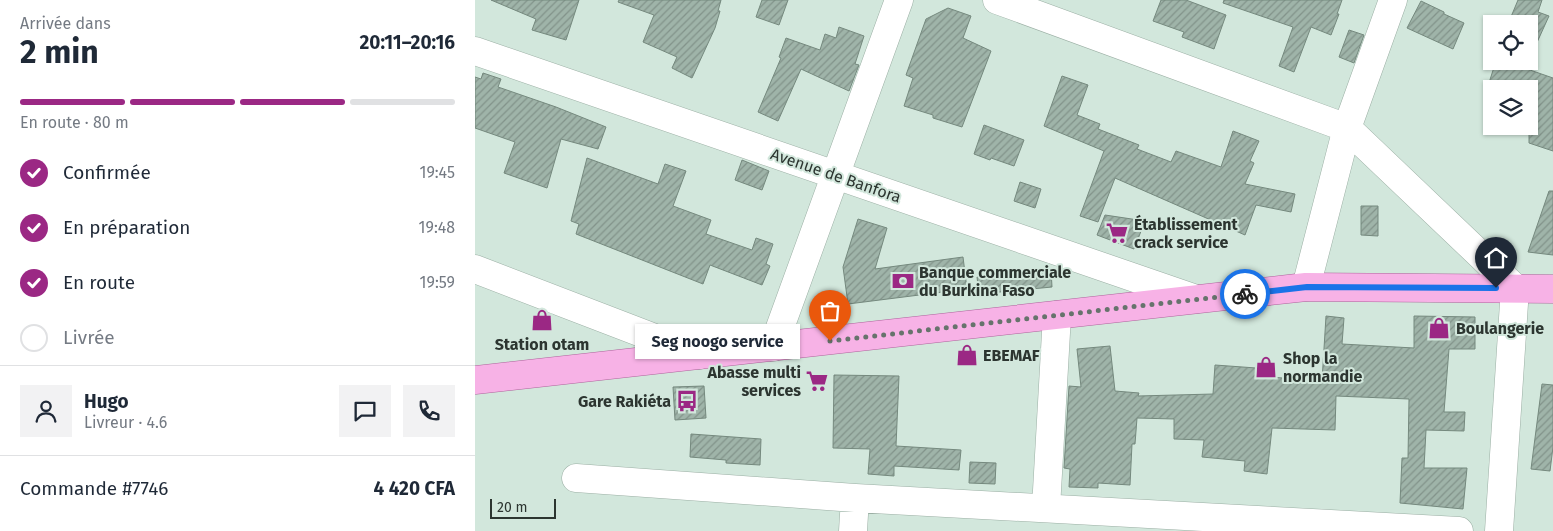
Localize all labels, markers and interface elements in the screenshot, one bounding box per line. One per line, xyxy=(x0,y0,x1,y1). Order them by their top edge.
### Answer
text: Arrivée dans xyxy=(20,14,111,33)
map controls xyxy=(1483,15,1538,135)
button: locate xyxy=(1483,15,1538,70)
text: 20:11–20:16 xyxy=(360,31,455,54)
text: 2 min xyxy=(20,33,99,71)
button: layers xyxy=(1483,80,1538,135)
text: En route · 80 m xyxy=(20,113,129,132)
street label: Avenue de Banfora xyxy=(768,144,903,207)
icon: check xyxy=(20,159,48,187)
text: Confirmée xyxy=(63,161,151,184)
text: 19:45 xyxy=(420,163,455,182)
icon: check xyxy=(20,214,48,242)
place label: Établissement crack service xyxy=(1134,214,1238,252)
text: En préparation xyxy=(63,216,190,239)
text: 19:48 xyxy=(419,218,455,237)
supermarket icon: Établissement crack service xyxy=(1104,220,1130,246)
pin xyxy=(1475,237,1517,288)
icon: home xyxy=(1482,244,1510,272)
place label: Banque commerciale du Burkina Faso xyxy=(919,263,1071,300)
bank icon: Banque commerciale du Burkina Faso xyxy=(890,268,916,294)
icon: check xyxy=(20,269,48,297)
courier xyxy=(1220,269,1270,319)
text: En route xyxy=(63,271,135,294)
text: 19:59 xyxy=(420,273,455,292)
icon: bike xyxy=(1231,280,1259,308)
pin xyxy=(809,290,851,341)
icon: bag xyxy=(816,297,844,325)
shop icon: Station otam xyxy=(529,307,555,333)
shop icon: Boulangerie xyxy=(1426,315,1452,341)
place label: Boulangerie xyxy=(1456,319,1544,338)
callout: Seg noogo service xyxy=(635,324,800,358)
text: Livrée xyxy=(63,326,115,349)
text: Seg noogo service xyxy=(652,332,783,351)
place label: Station otam xyxy=(495,335,589,354)
shop icon: EBEMAF xyxy=(954,342,980,368)
place label: EBEMAF xyxy=(983,346,1040,365)
place label: Shop la normandie xyxy=(1283,349,1363,386)
shop icon: Shop la normandie xyxy=(1253,354,1279,380)
place label: Abasse multi services xyxy=(706,363,801,400)
supermarket icon: Abasse multi services xyxy=(804,368,830,394)
button: person xyxy=(20,385,72,437)
button: chat xyxy=(339,385,391,437)
button: phone xyxy=(403,385,455,437)
bus stop icon: Gare Rakiéta xyxy=(674,388,700,414)
text: Hugo xyxy=(84,390,129,413)
place label: Gare Rakiéta xyxy=(578,392,671,411)
text: Livreur · 4.6 xyxy=(84,413,167,432)
text: Commande #7746 xyxy=(20,477,168,500)
text: 4 420 CFA xyxy=(374,477,455,500)
scale bar xyxy=(490,496,556,519)
text: 20 m xyxy=(497,499,527,516)

